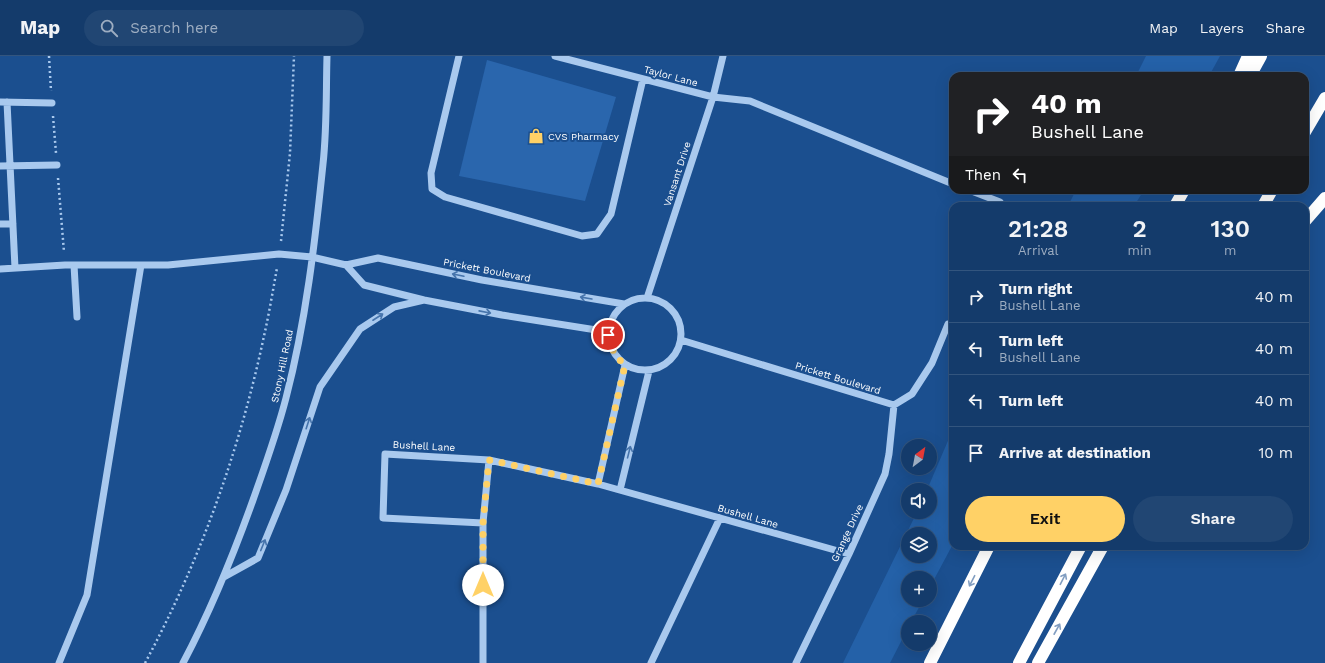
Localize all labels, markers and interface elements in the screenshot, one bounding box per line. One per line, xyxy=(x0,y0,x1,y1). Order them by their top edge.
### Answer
search box xyxy=(84,10,364,46)
text: Map xyxy=(20,16,60,39)
icon: search xyxy=(98,17,120,39)
text: Search here xyxy=(130,19,218,37)
text: Map xyxy=(1149,20,1178,36)
text: Layers xyxy=(1200,20,1244,36)
text: Share xyxy=(1266,20,1305,36)
street label: Taylor Lane xyxy=(643,64,699,89)
text: 40 m xyxy=(1031,87,1101,120)
icon: right xyxy=(965,88,1017,140)
text: Bushell Lane xyxy=(1031,121,1144,142)
shop icon: CVS Pharmacy xyxy=(527,127,545,145)
place label: CVS Pharmacy xyxy=(548,131,620,142)
street label: Vansant Drive xyxy=(661,140,693,208)
icon: left xyxy=(1009,164,1031,186)
text: Then xyxy=(965,166,1001,184)
text: 21:28 xyxy=(1008,215,1069,243)
text: 2 xyxy=(1132,215,1147,243)
text: 130 xyxy=(1211,215,1250,243)
text: Arrival xyxy=(1018,243,1059,258)
text: min xyxy=(1128,243,1152,258)
text: m xyxy=(1224,243,1236,258)
street label: Prickett Boulevard xyxy=(442,256,532,284)
one-way arrow xyxy=(452,271,465,279)
text: Turn right xyxy=(999,280,1072,298)
icon: right xyxy=(965,286,987,308)
text: 40 m xyxy=(1255,288,1293,306)
one-way arrow xyxy=(580,294,593,302)
text: Bushell Lane xyxy=(999,298,1081,313)
one-way arrow xyxy=(478,308,491,316)
one-way arrow xyxy=(372,313,383,321)
pin xyxy=(591,318,625,352)
icon: arrive xyxy=(597,324,619,346)
street label: Stony Hill Road xyxy=(269,328,295,404)
text: Turn left xyxy=(999,332,1063,350)
icon: left xyxy=(965,338,987,360)
text: 40 m xyxy=(1255,340,1293,358)
text: Bushell Lane xyxy=(999,350,1081,365)
street label: Prickett Boulevard xyxy=(794,360,882,396)
icon: left xyxy=(965,390,987,412)
text: Turn left xyxy=(999,392,1063,410)
text: 40 m xyxy=(1255,392,1293,410)
one-way arrow xyxy=(305,417,312,430)
street label: Bushell Lane xyxy=(392,439,456,453)
north arrow xyxy=(901,439,937,475)
map controls xyxy=(901,439,937,651)
icon: arrive xyxy=(965,442,987,464)
text: Arrive at destination xyxy=(999,444,1151,462)
text: 10 m xyxy=(1258,444,1293,462)
one-way arrow xyxy=(626,446,633,459)
button: sound xyxy=(901,483,937,519)
button: Exit xyxy=(965,496,1125,542)
button: Share xyxy=(1133,496,1293,542)
street label: Bushell Lane xyxy=(716,502,780,530)
street label: Grange Drive xyxy=(829,502,865,564)
button: layers xyxy=(901,527,937,563)
one-way arrow xyxy=(260,539,268,551)
position arrow xyxy=(462,564,504,606)
button: + xyxy=(901,571,937,607)
one-way arrow xyxy=(1060,573,1068,585)
one-way arrow xyxy=(968,574,975,586)
button: − xyxy=(901,615,937,651)
one-way arrow xyxy=(1053,623,1061,635)

